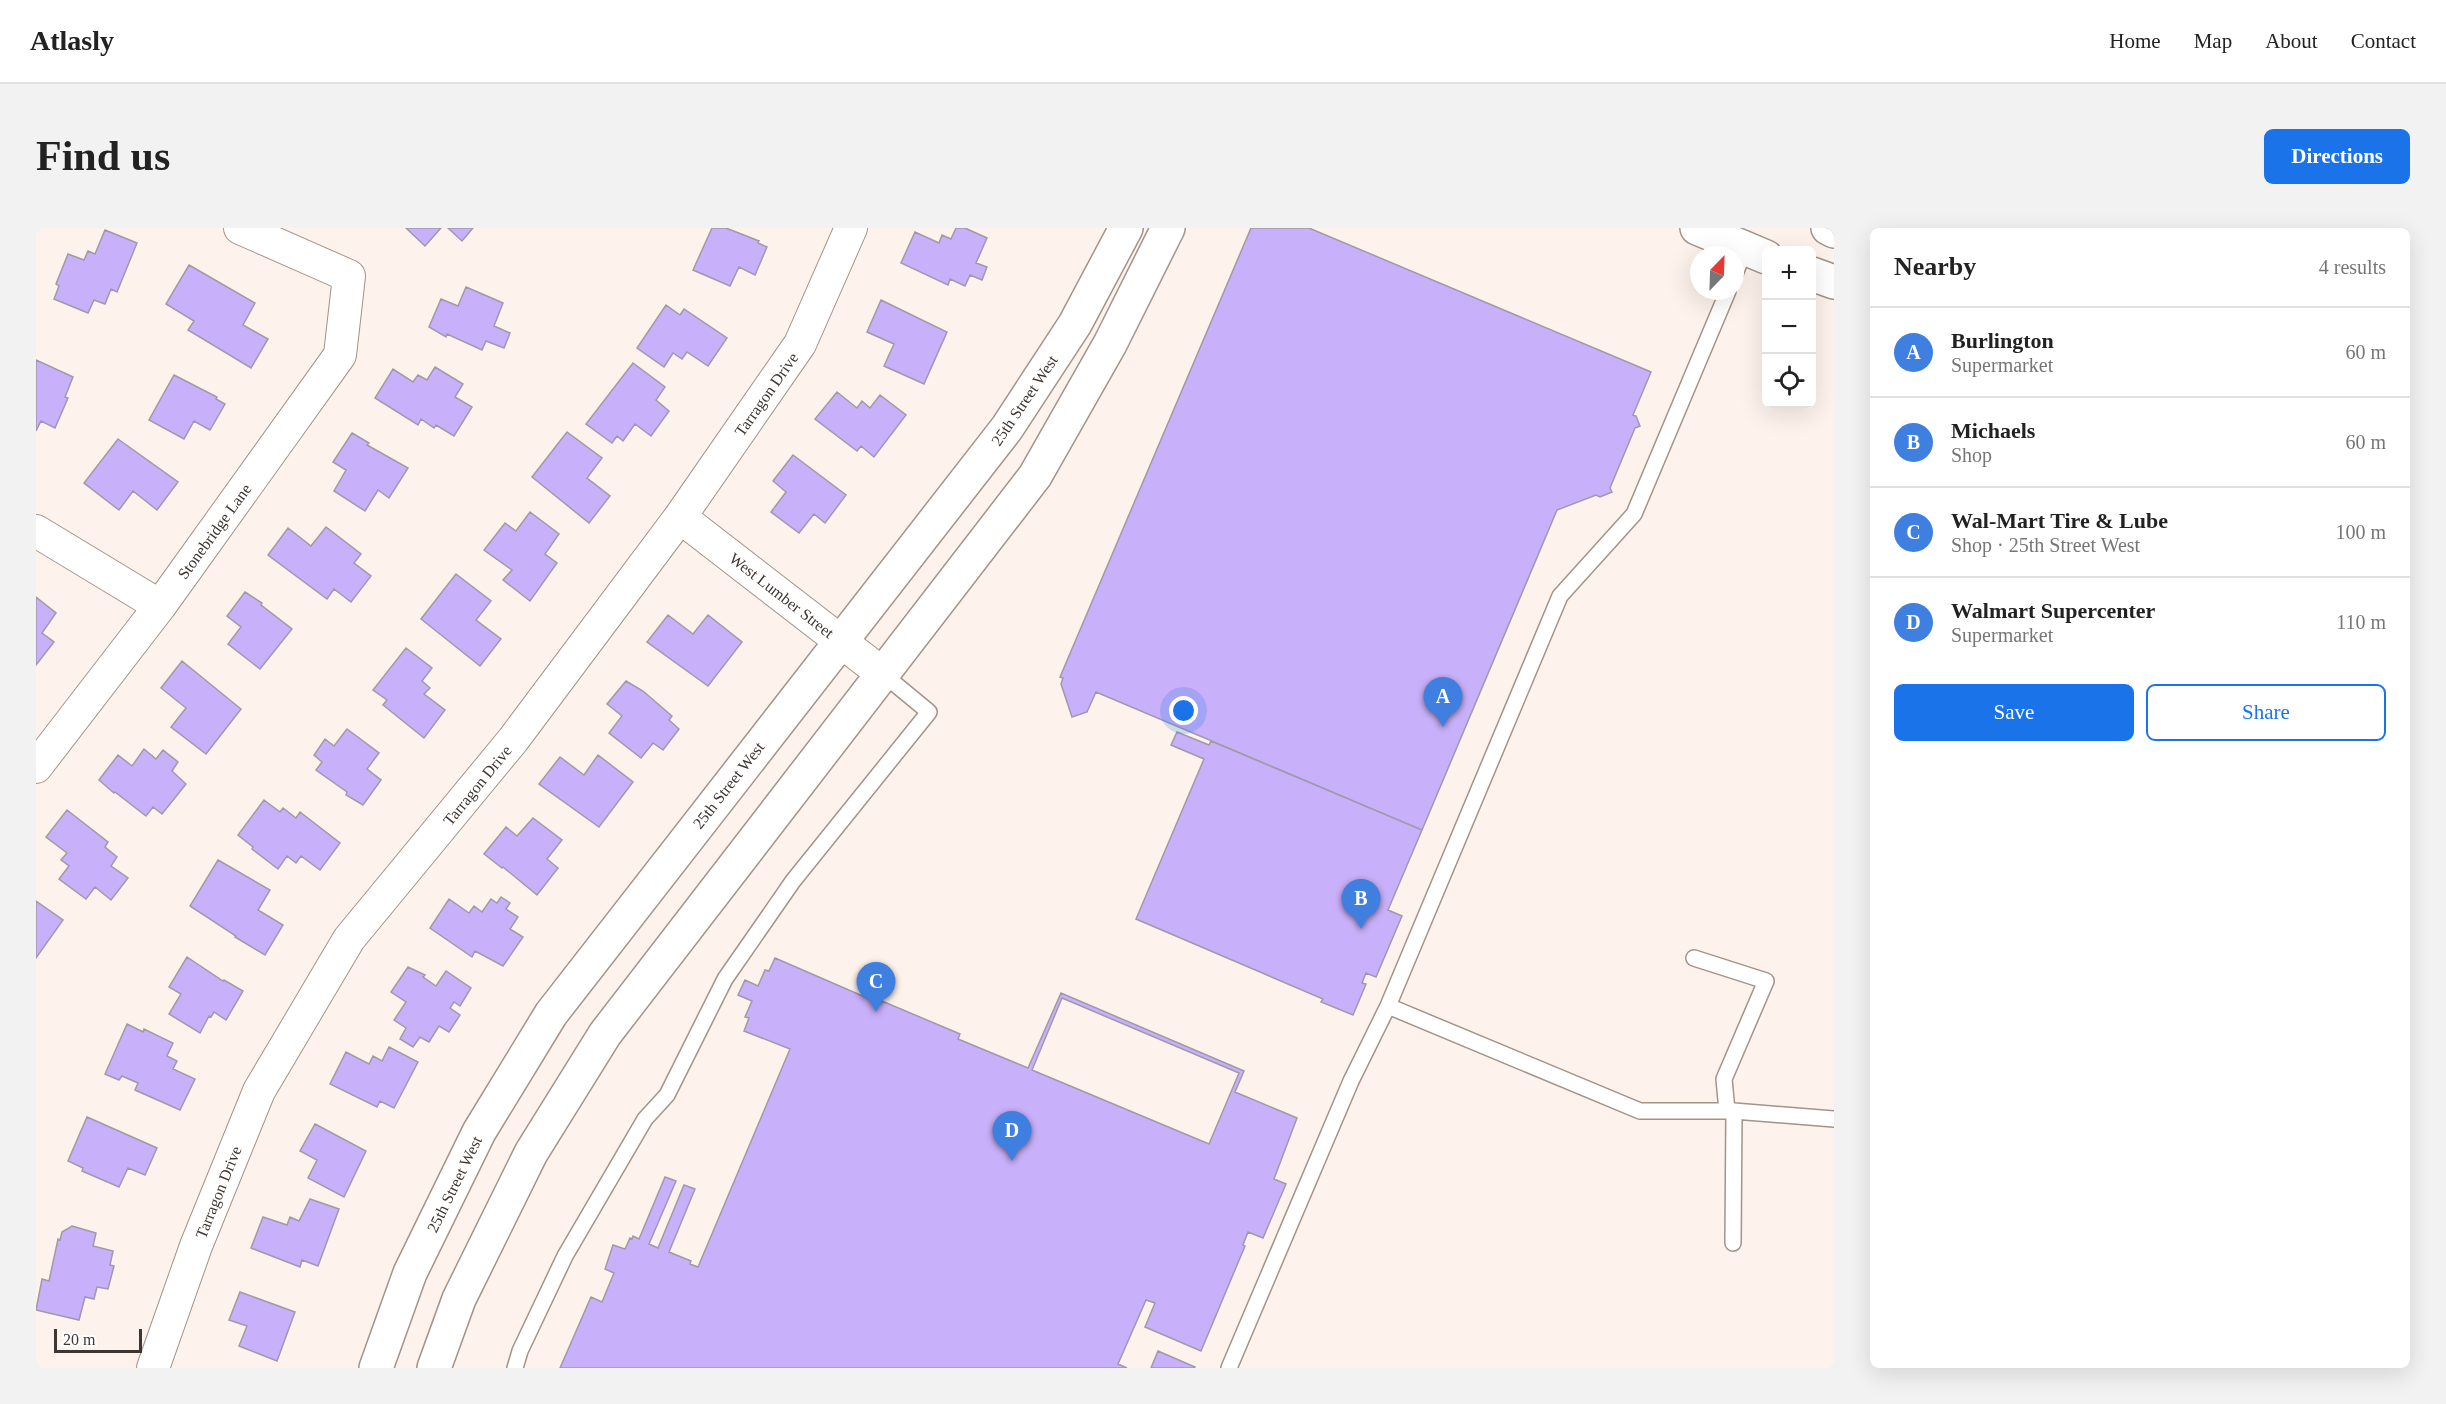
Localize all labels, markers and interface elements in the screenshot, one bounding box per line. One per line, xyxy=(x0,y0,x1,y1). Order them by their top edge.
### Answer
text: Atlasly xyxy=(30,25,114,56)
text: Home xyxy=(2109,29,2161,53)
text: Map xyxy=(2194,29,2232,53)
text: About xyxy=(2265,29,2318,53)
text: Contact xyxy=(2351,29,2416,53)
button: Directions xyxy=(2264,129,2410,184)
text: Find us xyxy=(36,133,170,179)
north arrow xyxy=(1690,246,1744,300)
map controls xyxy=(1762,246,1816,408)
button: + xyxy=(1762,246,1816,300)
text: Nearby xyxy=(1894,252,1976,281)
text: 4 results xyxy=(2319,256,2386,278)
button: − xyxy=(1762,300,1816,354)
text: Burlington xyxy=(1951,328,2054,353)
text: A xyxy=(1906,341,1921,363)
text: 60 m xyxy=(2345,341,2386,363)
street label: Tarragon Drive xyxy=(731,349,802,440)
street label: 25th Street West xyxy=(988,352,1061,449)
button: locate xyxy=(1762,354,1816,408)
text: Supermarket xyxy=(1951,354,2053,376)
text: Michaels xyxy=(1951,418,2035,443)
text: B xyxy=(1907,431,1920,453)
text: 60 m xyxy=(2345,431,2386,453)
text: Shop xyxy=(1951,444,1992,466)
street label: Stonebridge Lane xyxy=(174,480,255,583)
text: Wal-Mart Tire & Lube xyxy=(1951,508,2168,533)
text: C xyxy=(1906,521,1921,543)
text: 100 m xyxy=(2335,521,2386,543)
text: Shop · 25th Street West xyxy=(1951,534,2140,556)
street label: West Lumber Street xyxy=(726,549,838,642)
text: Walmart Supercenter xyxy=(1951,598,2155,623)
text: D xyxy=(1906,611,1921,633)
text: 110 m xyxy=(2336,611,2386,633)
text: Supermarket xyxy=(1951,624,2053,646)
pin: A xyxy=(1424,678,1462,727)
button: Save xyxy=(1894,684,2134,741)
button: Share xyxy=(2146,684,2386,741)
your location xyxy=(1169,696,1198,725)
street label: 25th Street West xyxy=(689,738,768,832)
street label: Tarragon Drive xyxy=(440,742,516,829)
pin: B xyxy=(1342,880,1380,929)
pin: C xyxy=(856,962,896,1012)
pin: D xyxy=(992,1112,1032,1161)
street label: 25th Street West xyxy=(424,1133,485,1235)
street label: Tarragon Drive xyxy=(192,1144,246,1241)
scale bar xyxy=(54,1326,142,1354)
text: 20 m xyxy=(63,1331,95,1348)

